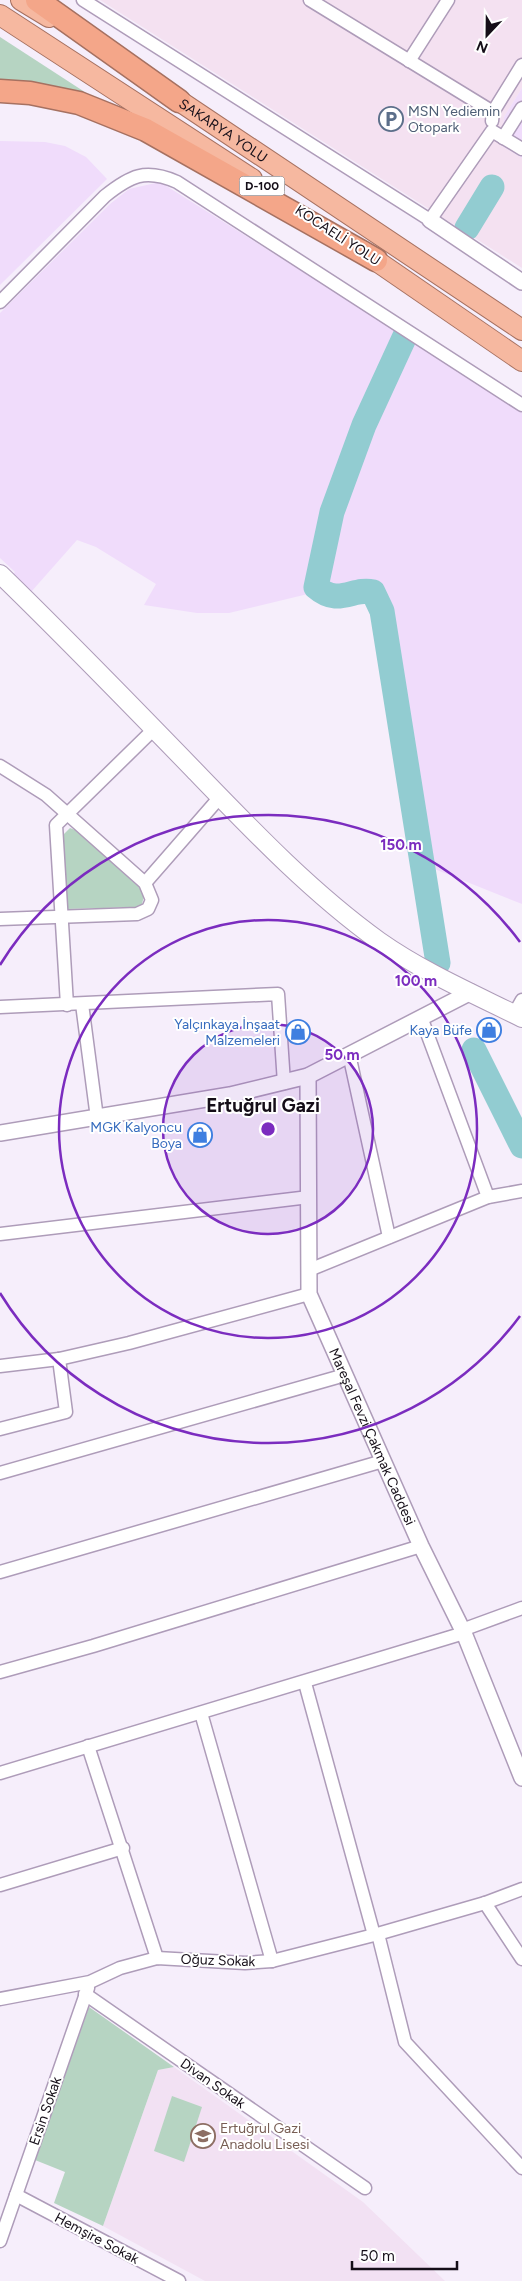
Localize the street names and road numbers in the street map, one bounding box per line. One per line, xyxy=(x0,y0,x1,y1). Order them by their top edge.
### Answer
street label: SAKARYA YOLU xyxy=(176,95,271,166)
road number: D-100 xyxy=(240,177,284,196)
street label: KOCAELİ YOLU xyxy=(292,202,384,269)
street label: Mareşal Fevzi Çakmak Caddesi xyxy=(325,1346,419,1528)
street label: Oğuz Sokak xyxy=(180,1951,256,1970)
street label: Divan Sokak xyxy=(177,2055,249,2112)
street label: Ersin Sokak xyxy=(26,2074,65,2148)
street label: Hemşire Sokak xyxy=(52,2209,142,2268)

